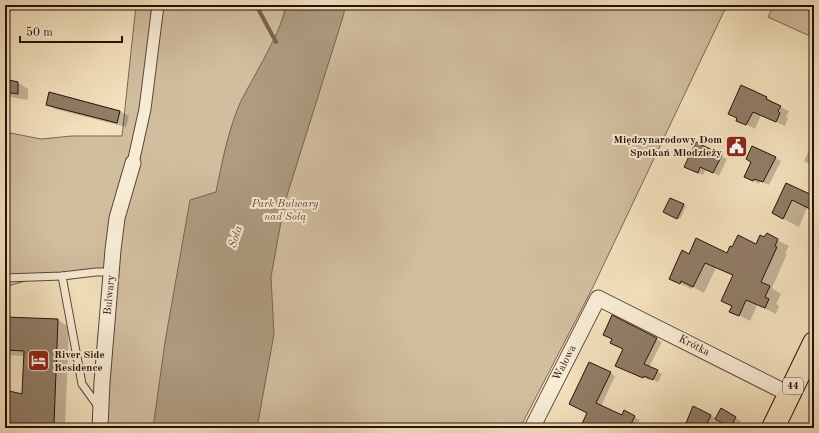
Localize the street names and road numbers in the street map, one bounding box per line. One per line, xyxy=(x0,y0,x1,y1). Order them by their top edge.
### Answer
street label: Bulwary xyxy=(103,274,117,316)
street label: Krótka xyxy=(677,334,712,359)
street label: Wałowa xyxy=(551,343,579,383)
road number: 44 xyxy=(783,378,803,394)

